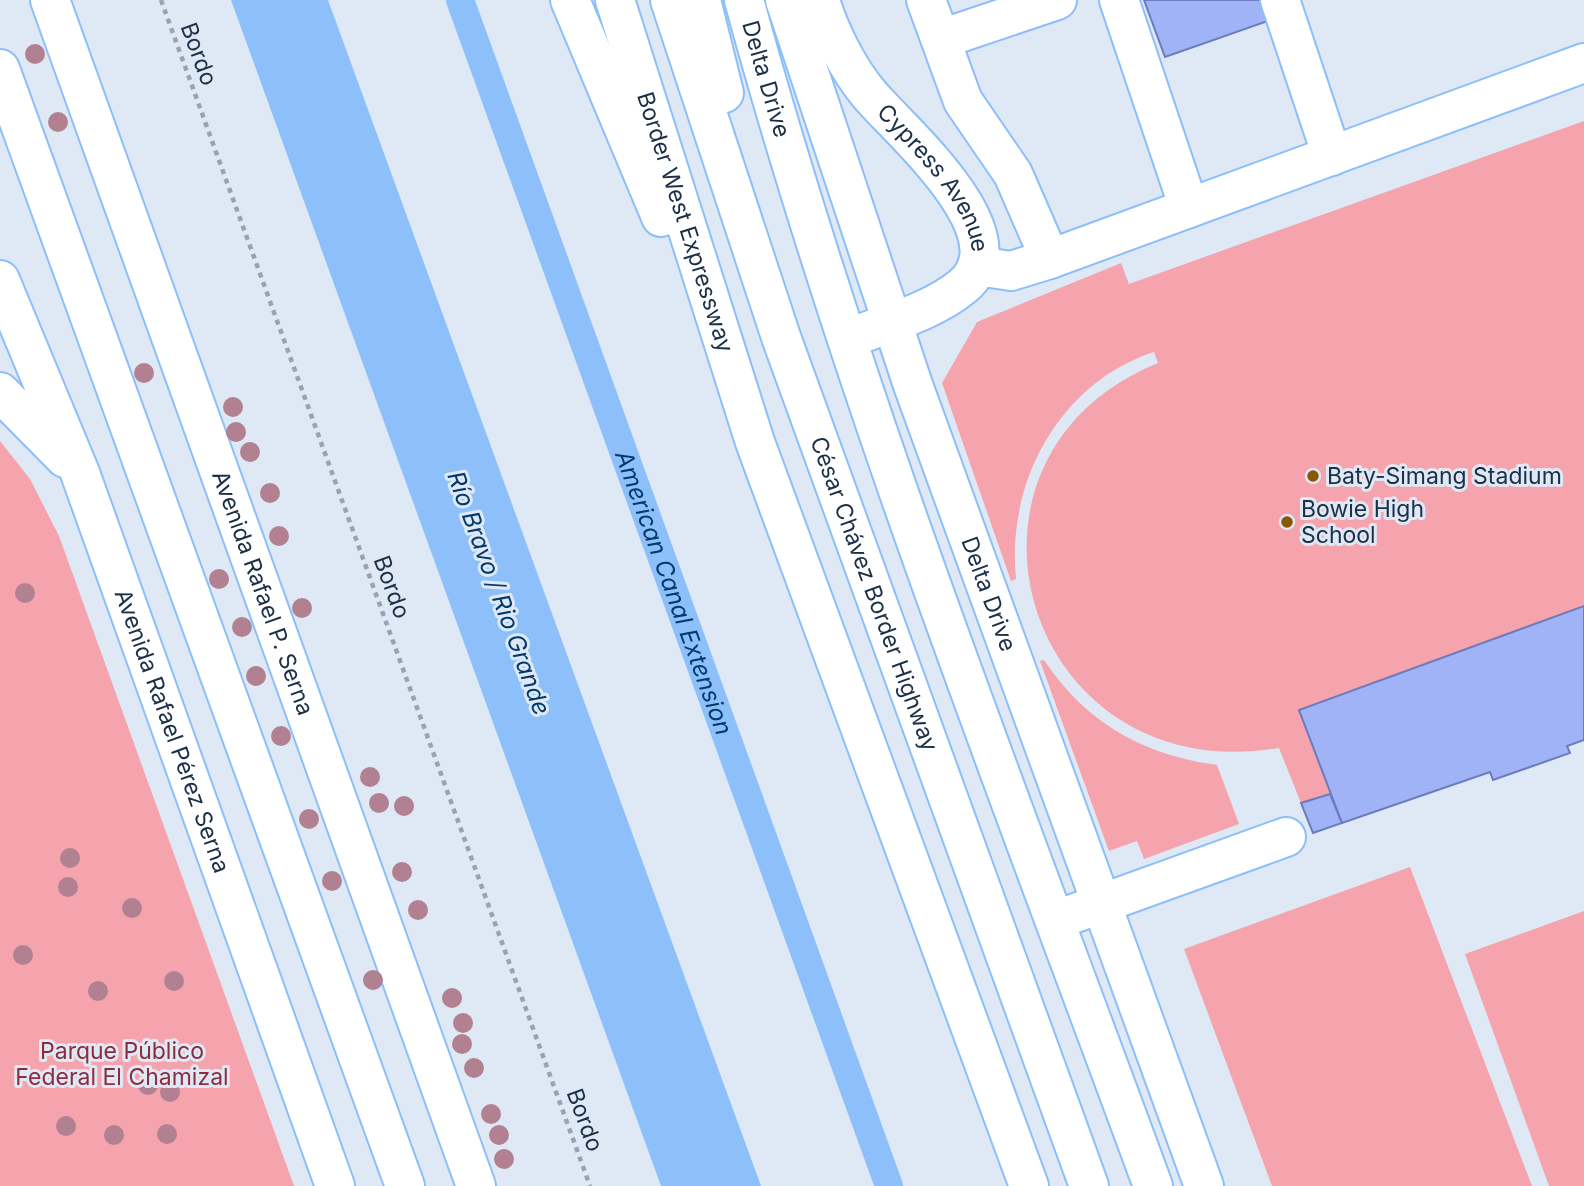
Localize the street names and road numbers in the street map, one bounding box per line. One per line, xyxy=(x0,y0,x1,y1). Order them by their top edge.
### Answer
street label: Delta Drive xyxy=(736,17,796,141)
street label: Bordo xyxy=(175,19,223,89)
street label: Border West Expressway xyxy=(631,88,740,356)
street label: Cypress Avenue xyxy=(871,98,994,253)
street label: César Chávez Border Highway xyxy=(804,433,944,755)
street label: Avenida Rafael P. Serna xyxy=(206,467,320,719)
street label: Delta Drive xyxy=(955,533,1023,655)
street label: Bordo xyxy=(368,552,416,622)
street label: Avenida Rafael Pérez Serna xyxy=(109,585,236,877)
street label: Bordo xyxy=(561,1085,609,1155)

